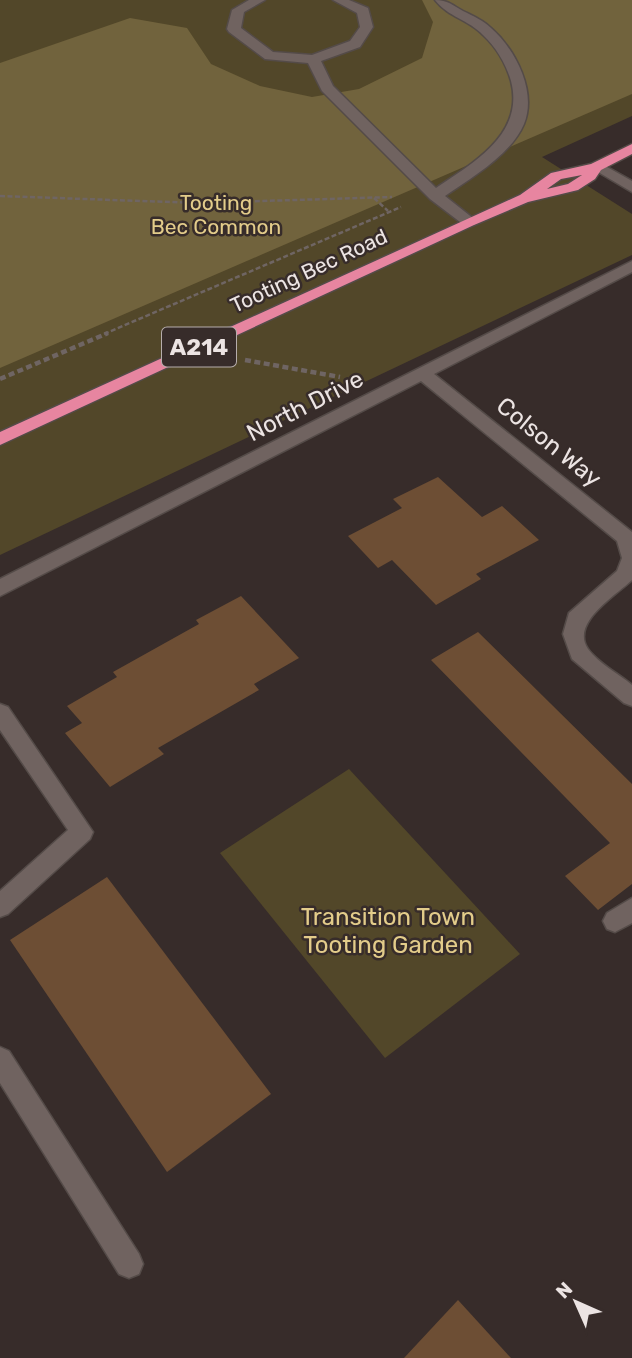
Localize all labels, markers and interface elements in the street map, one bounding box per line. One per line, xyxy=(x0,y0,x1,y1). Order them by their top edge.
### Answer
park label: Tooting Bec Common xyxy=(151,190,281,239)
street label: Tooting Bec Road xyxy=(226,223,391,318)
road number: A214 xyxy=(162,328,236,366)
street label: North Drive xyxy=(242,365,368,447)
street label: Colson Way xyxy=(491,391,607,493)
park label: Transition Town Tooting Garden xyxy=(301,903,475,959)
north arrow xyxy=(541,1267,611,1337)
text: N xyxy=(551,1277,577,1303)

